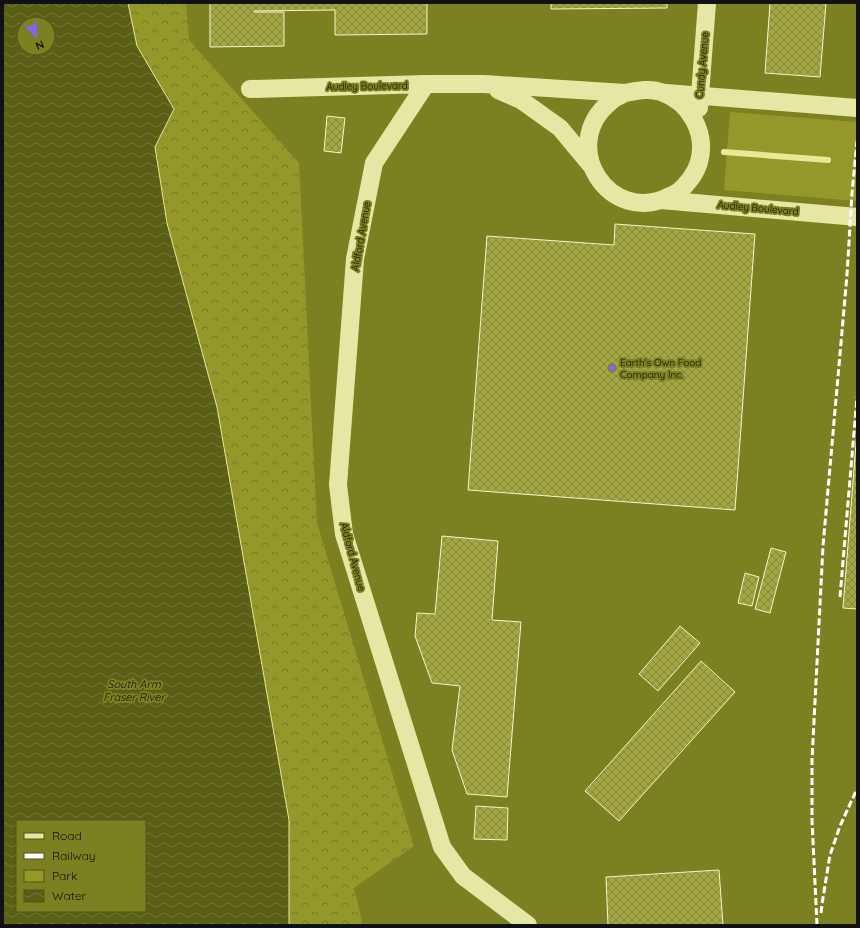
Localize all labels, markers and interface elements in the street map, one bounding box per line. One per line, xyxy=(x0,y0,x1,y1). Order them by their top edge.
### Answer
north arrow xyxy=(16,16,56,56)
street label: Cundy Avenue xyxy=(693,31,711,99)
text: N xyxy=(33,37,46,53)
street label: Audley Boulevard xyxy=(326,79,408,93)
street label: Audley Boulevard xyxy=(717,198,799,218)
street label: Aldford Avenue xyxy=(348,200,374,272)
place label: Earth's Own Food Company Inc. xyxy=(620,356,701,381)
marker: Earth's Own Food Company Inc. xyxy=(607,363,617,373)
street label: Aldford Avenue xyxy=(338,521,369,593)
water label: South Arm Fraser River xyxy=(103,677,166,704)
legend xyxy=(16,820,146,912)
text: Road xyxy=(52,828,82,843)
text: Railway xyxy=(52,848,96,863)
text: Park xyxy=(52,868,77,883)
text: Water xyxy=(52,888,87,903)

